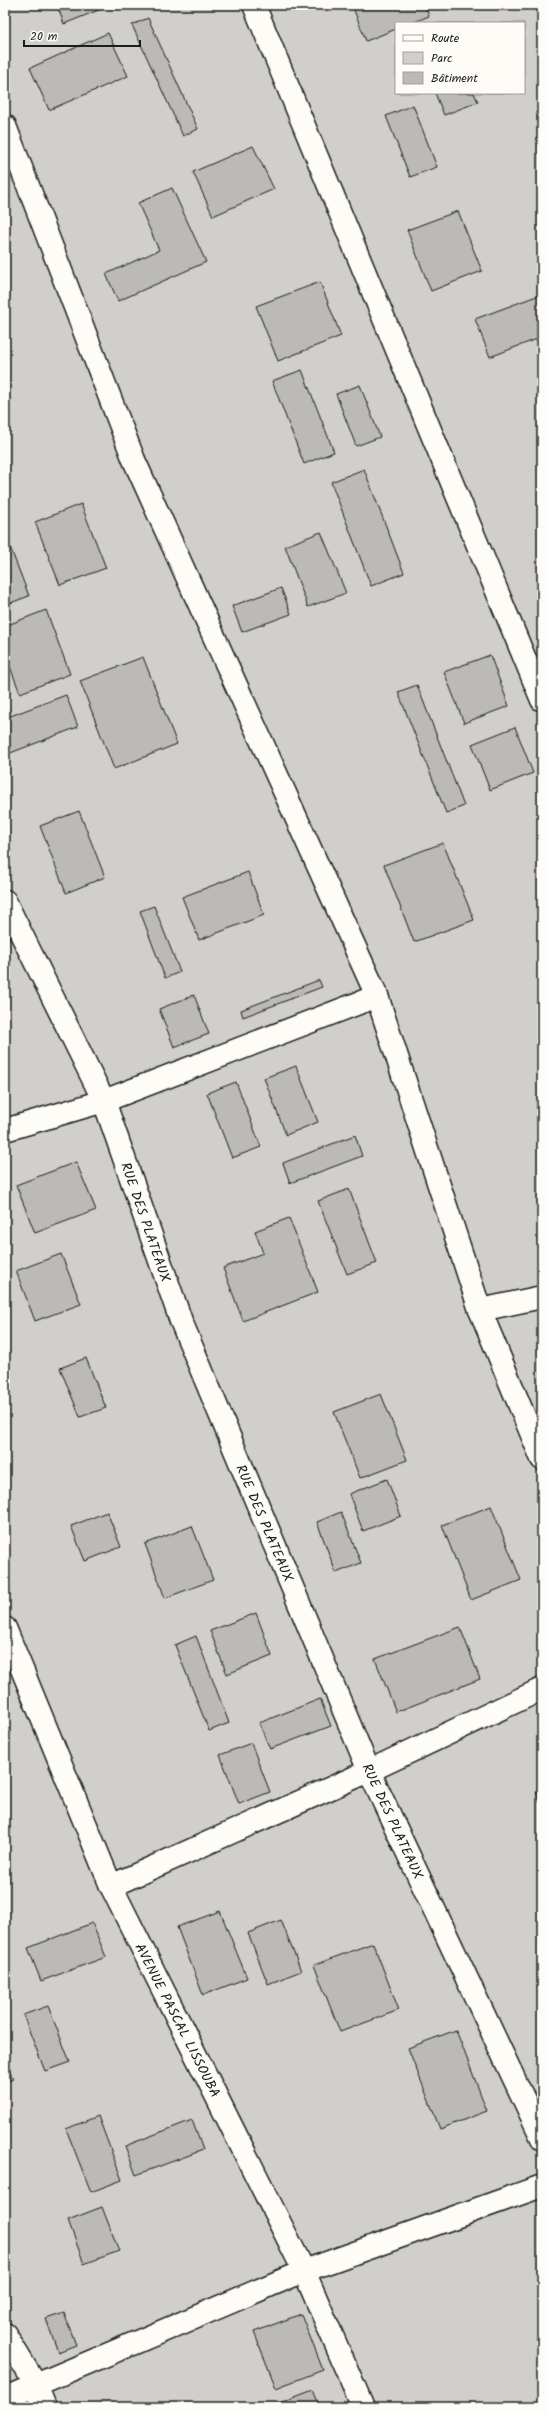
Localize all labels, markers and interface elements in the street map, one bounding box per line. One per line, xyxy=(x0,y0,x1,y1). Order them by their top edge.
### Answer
scale bar xyxy=(24,22,140,48)
legend xyxy=(395,22,525,94)
text: 20 m xyxy=(30,27,58,46)
text: Route xyxy=(431,29,460,48)
text: Parc xyxy=(431,49,452,68)
text: Bâtiment xyxy=(431,69,478,88)
street label: RUE DES PLATEAUX xyxy=(114,1159,176,1286)
street label: RUE DES PLATEAUX xyxy=(229,1461,299,1586)
street label: RUE DES PLATEAUX xyxy=(356,1760,429,1883)
street label: AVENUE PASCAL LISSOUBA xyxy=(129,1939,226,2102)

